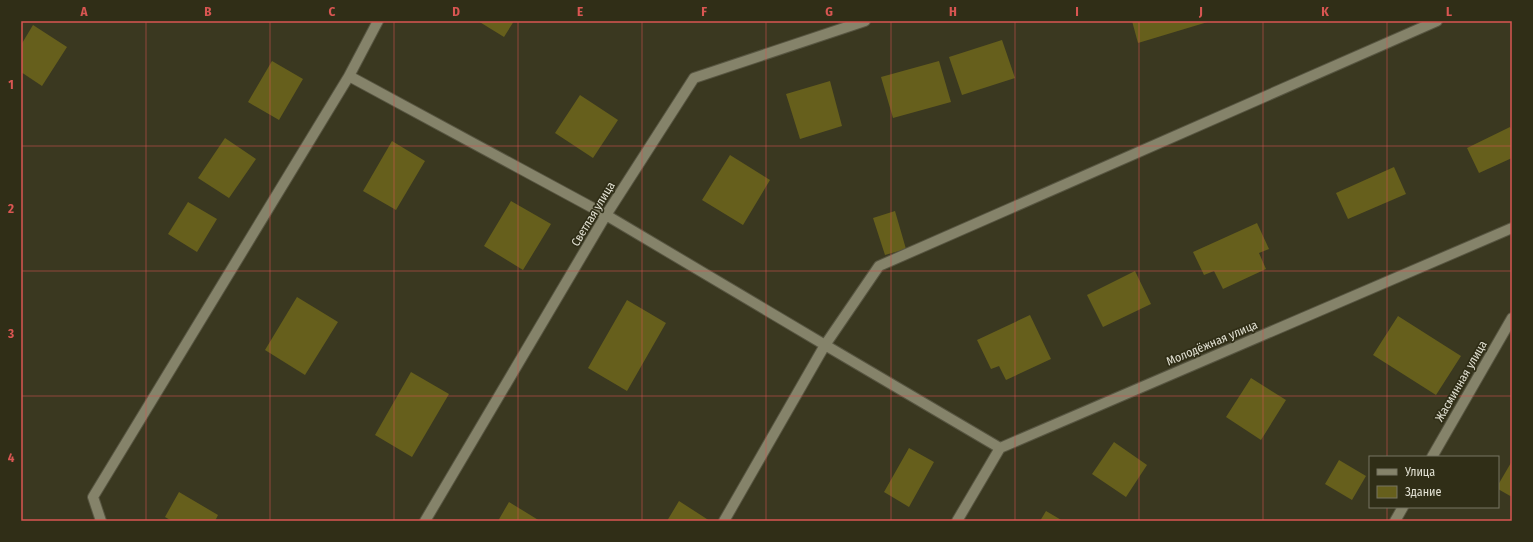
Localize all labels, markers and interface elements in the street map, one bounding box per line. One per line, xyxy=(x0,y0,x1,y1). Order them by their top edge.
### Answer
text: A xyxy=(79,4,88,19)
text: B xyxy=(204,4,212,19)
text: C xyxy=(329,4,336,19)
text: D xyxy=(452,4,460,19)
text: E xyxy=(577,4,583,19)
text: F xyxy=(701,4,707,19)
text: G xyxy=(825,4,833,19)
text: H xyxy=(949,4,957,19)
text: I xyxy=(1075,4,1079,19)
text: J xyxy=(1198,4,1203,19)
text: K xyxy=(1321,4,1329,19)
text: L xyxy=(1446,4,1452,19)
text: 1 xyxy=(8,77,14,92)
street label: Светлая улица xyxy=(568,179,618,249)
text: 2 xyxy=(7,201,14,216)
street label: Молодёжная улица xyxy=(1164,317,1260,369)
text: 3 xyxy=(7,326,14,341)
street label: Жасминная улица xyxy=(1432,338,1490,424)
text: 4 xyxy=(8,450,15,465)
legend xyxy=(1369,456,1499,508)
text: Улица xyxy=(1404,465,1435,479)
text: Здание xyxy=(1405,485,1441,499)

